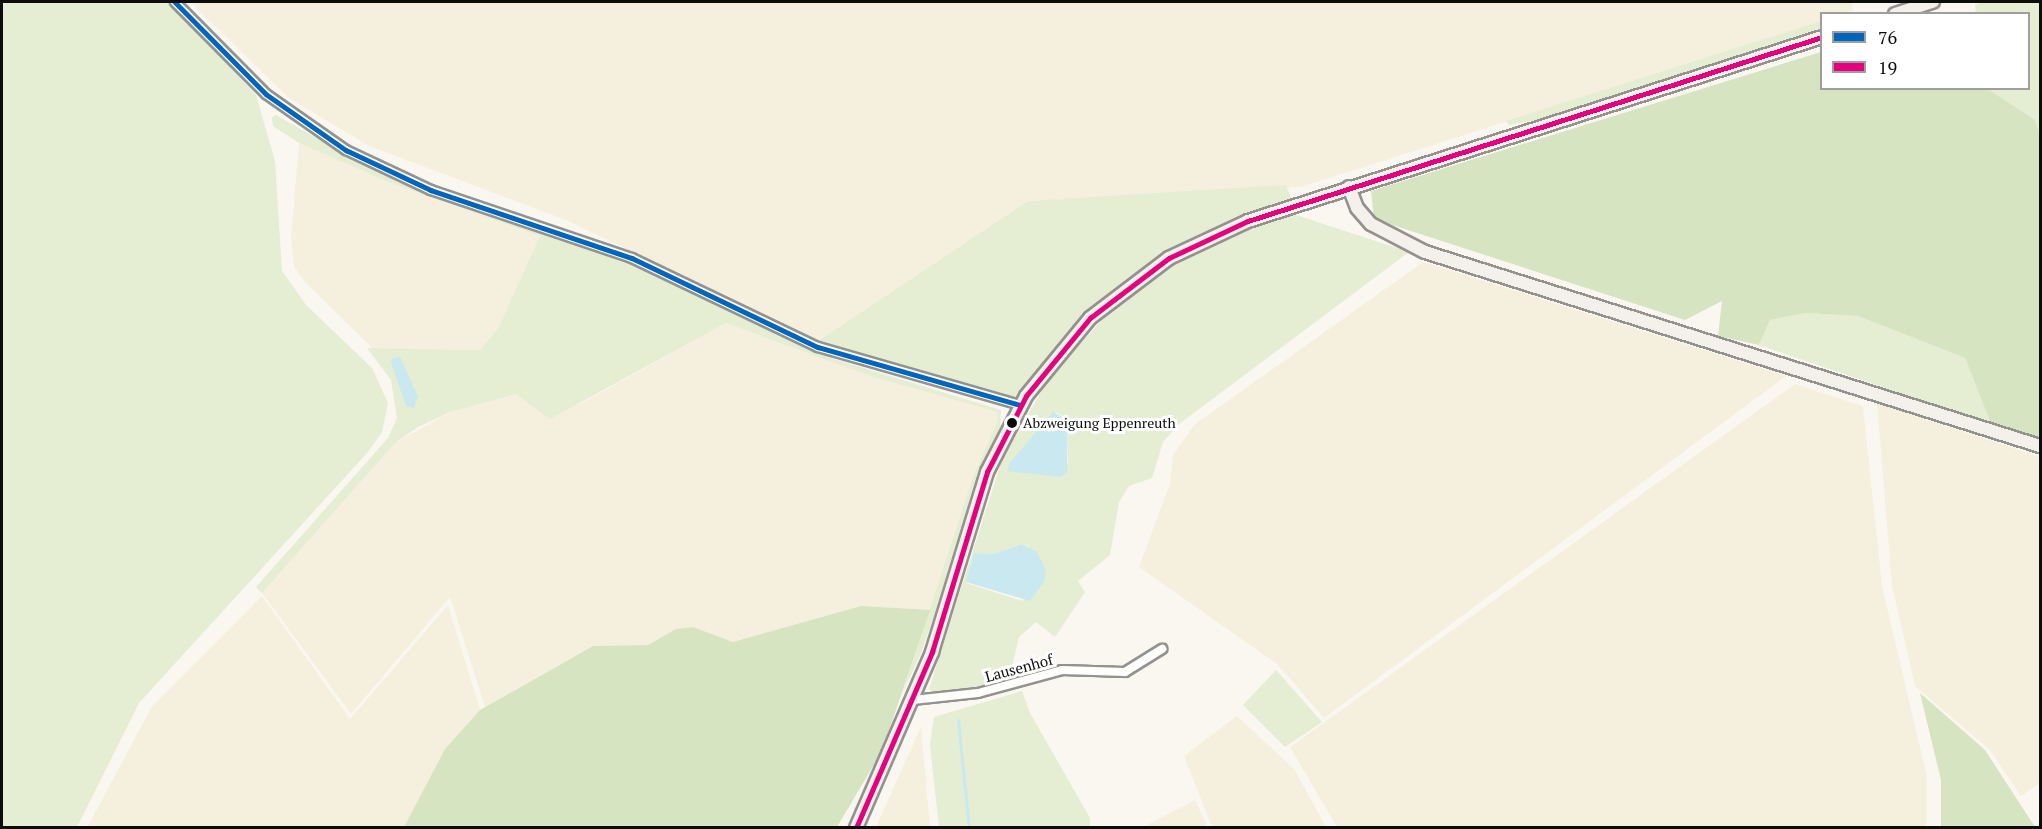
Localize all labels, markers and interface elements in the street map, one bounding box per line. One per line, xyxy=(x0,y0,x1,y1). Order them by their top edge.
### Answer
legend xyxy=(1820,12,2030,90)
text: 76 xyxy=(1878,25,1897,49)
text: 19 xyxy=(1878,55,1897,79)
place label: Abzweigung Eppenreuth xyxy=(1023,415,1176,431)
marker: Abzweigung Eppenreuth xyxy=(1006,417,1018,429)
street label: Lausenhof xyxy=(983,650,1055,686)

